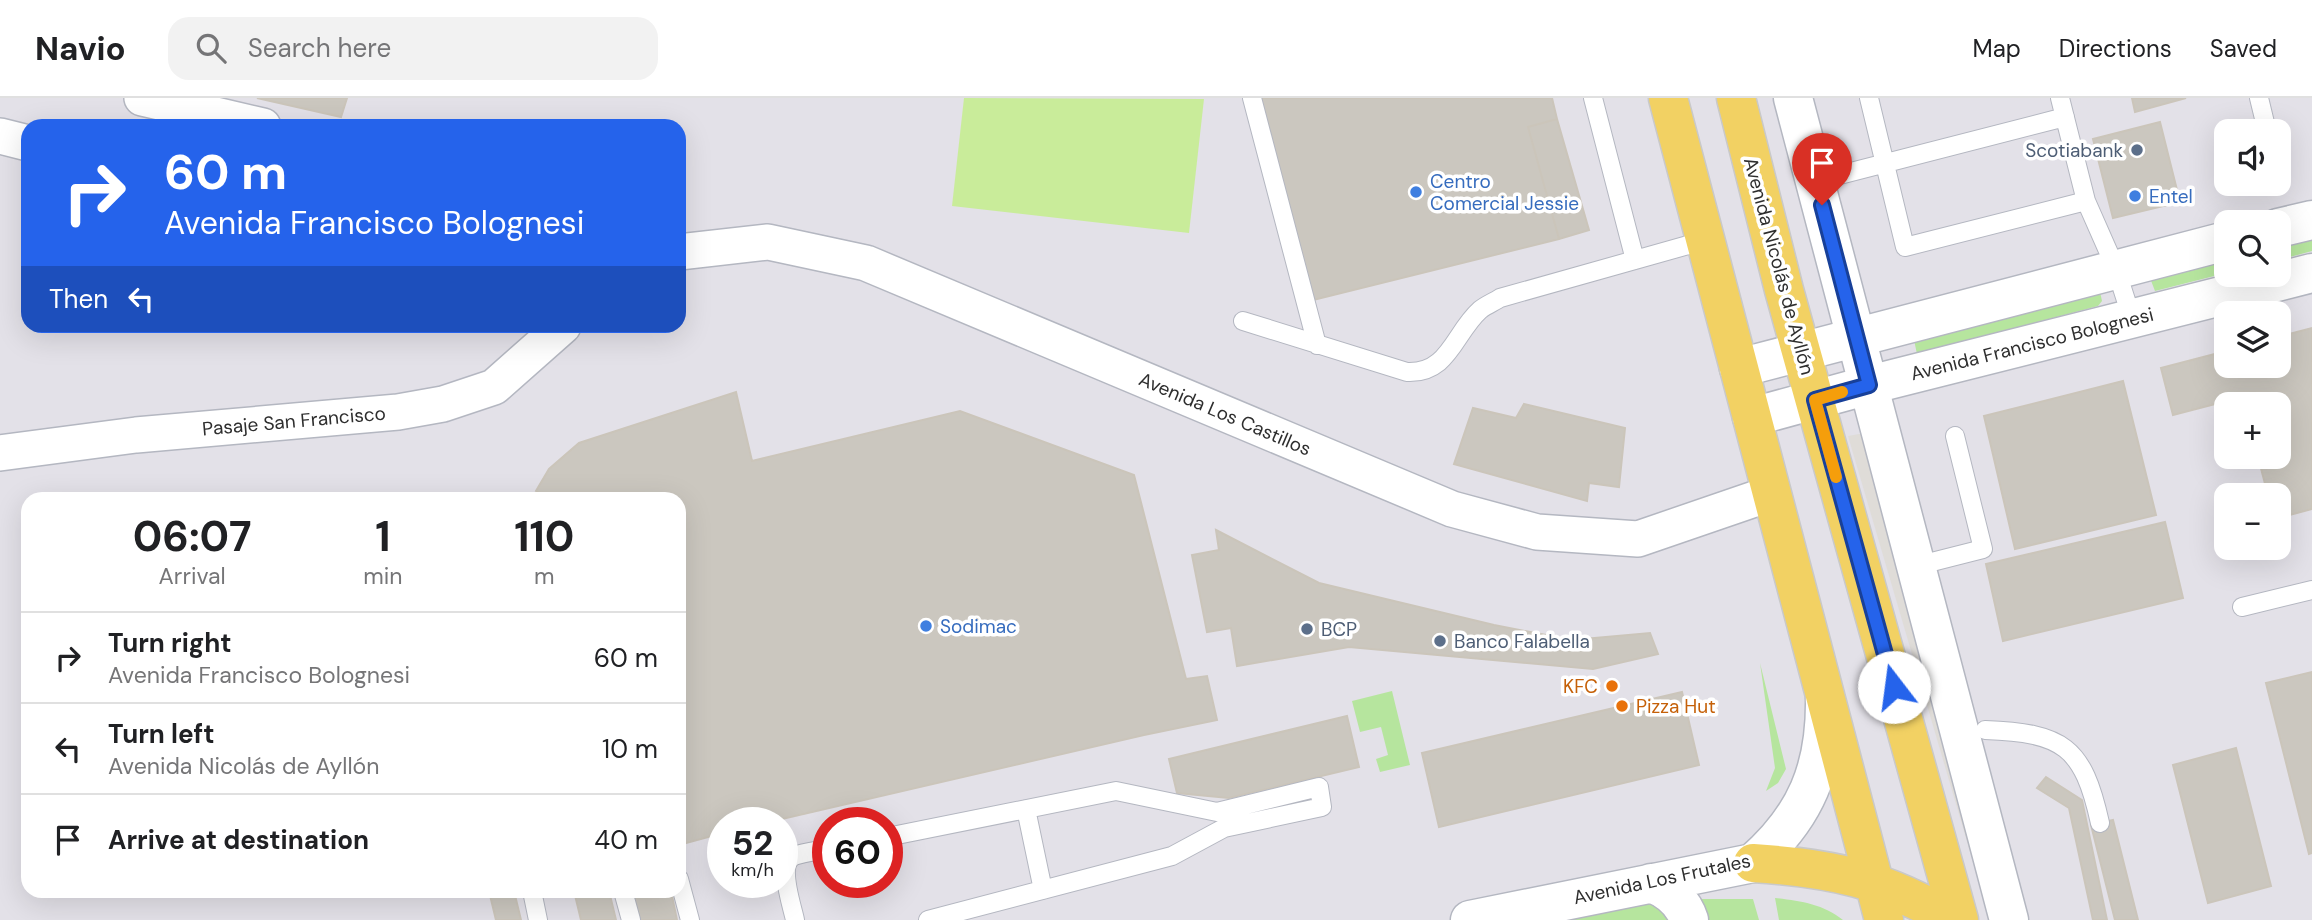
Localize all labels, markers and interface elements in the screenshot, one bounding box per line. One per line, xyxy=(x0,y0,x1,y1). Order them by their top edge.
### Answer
search box xyxy=(168,17,658,80)
text: Navio xyxy=(35,27,126,70)
icon: search xyxy=(192,29,230,67)
text: Search here xyxy=(248,31,391,65)
text: Map xyxy=(1973,33,2021,64)
text: Directions xyxy=(2059,33,2172,64)
text: Saved xyxy=(2210,33,2277,64)
map controls xyxy=(2214,119,2291,560)
button: sound xyxy=(2214,119,2291,196)
pin xyxy=(1792,133,1852,205)
place label: Scotiabank xyxy=(2025,138,2123,163)
text: 60 m xyxy=(164,140,287,204)
marker: Scotiabank xyxy=(2129,142,2145,158)
icon: arrive xyxy=(1803,144,1841,182)
icon: right xyxy=(49,147,140,238)
street label: Avenida Nicolás de Ayllón xyxy=(1738,154,1820,378)
place label: Centro Comercial Jessie xyxy=(1430,169,1579,216)
marker: Centro Comercial Jessie xyxy=(1408,184,1424,200)
place label: Entel xyxy=(2149,184,2193,209)
marker: Entel xyxy=(2127,188,2143,204)
text: Avenida Francisco Bolognesi xyxy=(164,202,584,244)
button: search xyxy=(2214,210,2291,287)
icon: left xyxy=(122,280,160,318)
text: Then xyxy=(49,282,108,316)
button: layers xyxy=(2214,301,2291,378)
street label: Avenida Francisco Bolognesi xyxy=(1908,302,2156,386)
street label: Avenida Los Castillos xyxy=(1135,366,1315,462)
button: + xyxy=(2214,392,2291,469)
street label: Pasaje San Francisco xyxy=(201,401,387,441)
button: − xyxy=(2214,483,2291,560)
text: 06:07 xyxy=(133,509,251,564)
text: 1 xyxy=(375,509,390,564)
text: 110 xyxy=(514,509,574,564)
text: Arrival xyxy=(159,561,226,591)
text: min xyxy=(363,561,402,591)
text: m xyxy=(534,561,554,591)
place label: Sodimac xyxy=(940,614,1017,639)
place label: BCP xyxy=(1321,617,1357,642)
marker: Sodimac xyxy=(918,618,934,634)
marker: BCP xyxy=(1299,621,1315,637)
text: Turn right xyxy=(108,626,232,660)
place label: Banco Falabella xyxy=(1454,629,1590,654)
marker: Banco Falabella xyxy=(1432,633,1448,649)
icon: right xyxy=(49,639,87,677)
text: 60 m xyxy=(594,641,658,675)
position arrow xyxy=(1857,650,1931,724)
text: Avenida Francisco Bolognesi xyxy=(108,660,410,690)
place label: KFC xyxy=(1563,674,1598,699)
marker: KFC xyxy=(1604,678,1620,694)
place label: Pizza Hut xyxy=(1636,694,1716,719)
marker: Pizza Hut xyxy=(1614,698,1630,714)
text: Turn left xyxy=(108,717,215,751)
icon: left xyxy=(49,730,87,768)
text: 10 m xyxy=(602,732,658,766)
text: Avenida Nicolás de Ayllón xyxy=(108,751,379,781)
speed limit sign: 60 xyxy=(812,807,903,898)
text: 52 xyxy=(732,820,773,866)
icon: arrive xyxy=(49,821,87,859)
text: Arrive at destination xyxy=(108,823,369,857)
text: 40 m xyxy=(594,823,658,857)
street label: Avenida Los Frutales xyxy=(1571,848,1753,910)
text: km/h xyxy=(731,858,774,882)

